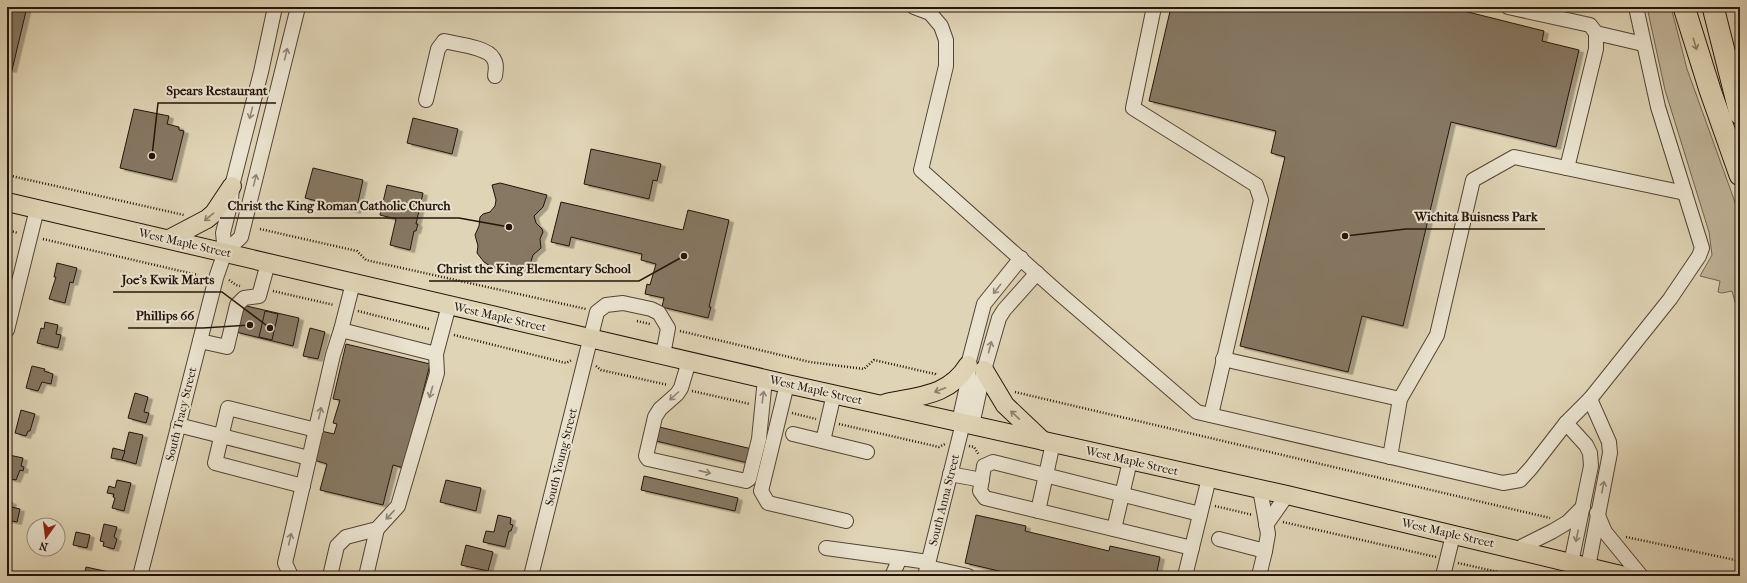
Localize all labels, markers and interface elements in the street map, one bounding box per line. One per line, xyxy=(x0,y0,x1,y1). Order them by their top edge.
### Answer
one-way arrow xyxy=(1692,38,1699,51)
one-way arrow xyxy=(283,47,291,60)
callout: Spears Restaurant xyxy=(158,78,276,103)
text: Spears Restaurant xyxy=(166,83,268,99)
one-way arrow xyxy=(247,106,254,119)
one-way arrow xyxy=(251,173,259,186)
callout: Christ the King Roman Catholic Church xyxy=(220,193,459,218)
text: Christ the King Roman Catholic Church xyxy=(228,198,451,214)
callout: Wichita Buisness Park xyxy=(1406,204,1545,229)
text: Wichita Buisness Park xyxy=(1413,209,1539,224)
one-way arrow xyxy=(204,212,215,221)
street label: West Maple Street xyxy=(136,225,233,261)
callout: Christ the King Elementary School xyxy=(429,256,639,281)
text: Christ the King Elementary School xyxy=(437,261,631,277)
callout: Joe's Kwik Marts xyxy=(113,267,222,292)
text: Joe's Kwik Marts xyxy=(120,272,214,288)
one-way arrow xyxy=(993,283,1001,294)
street label: West Maple Street xyxy=(451,299,548,335)
callout: Phillips 66 xyxy=(128,303,203,328)
text: Phillips 66 xyxy=(136,308,195,324)
one-way arrow xyxy=(987,340,995,353)
street label: South Tracy Street xyxy=(163,365,200,462)
street label: West Maple Street xyxy=(767,372,864,408)
one-way arrow xyxy=(427,386,434,399)
one-way arrow xyxy=(935,387,947,395)
one-way arrow xyxy=(669,391,679,400)
one-way arrow xyxy=(759,391,766,404)
street label: South Young Street xyxy=(542,406,580,507)
one-way arrow xyxy=(317,407,324,420)
one-way arrow xyxy=(1010,410,1020,420)
street label: West Maple Street xyxy=(1083,443,1180,479)
street label: South Anna Street xyxy=(926,452,962,547)
one-way arrow xyxy=(698,468,711,476)
one-way arrow xyxy=(1599,481,1607,494)
one-way arrow xyxy=(386,509,395,519)
street label: West Maple Street xyxy=(1399,515,1496,551)
north arrow xyxy=(26,517,66,557)
one-way arrow xyxy=(1572,529,1580,542)
one-way arrow xyxy=(287,533,295,546)
text: N xyxy=(37,539,49,554)

